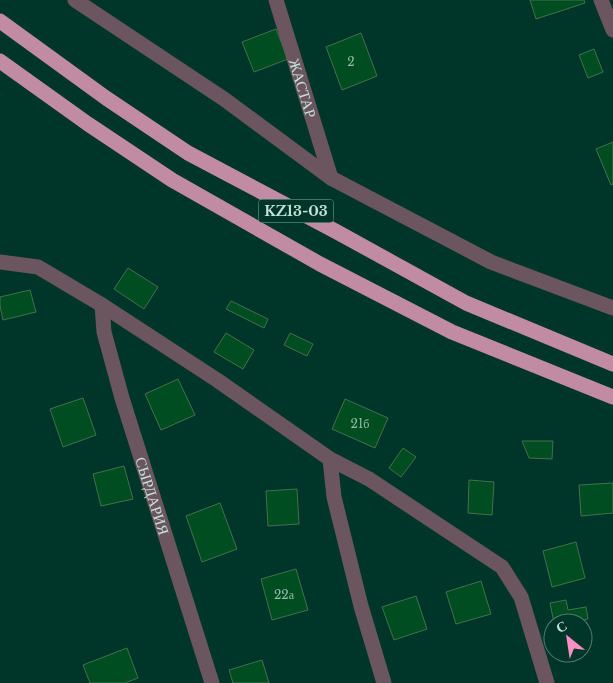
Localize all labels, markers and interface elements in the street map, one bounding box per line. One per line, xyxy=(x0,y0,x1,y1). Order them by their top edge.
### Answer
house number: 2 xyxy=(347,54,355,69)
street label: ЖАСТАР xyxy=(285,56,321,120)
road number: KZ13-03 xyxy=(258,200,334,222)
house number: 21б xyxy=(351,416,369,431)
street label: СЫРДАРИЯ xyxy=(132,454,174,537)
house number: 22а xyxy=(274,587,295,602)
north arrow xyxy=(543,613,593,663)
text: С xyxy=(553,616,570,637)

